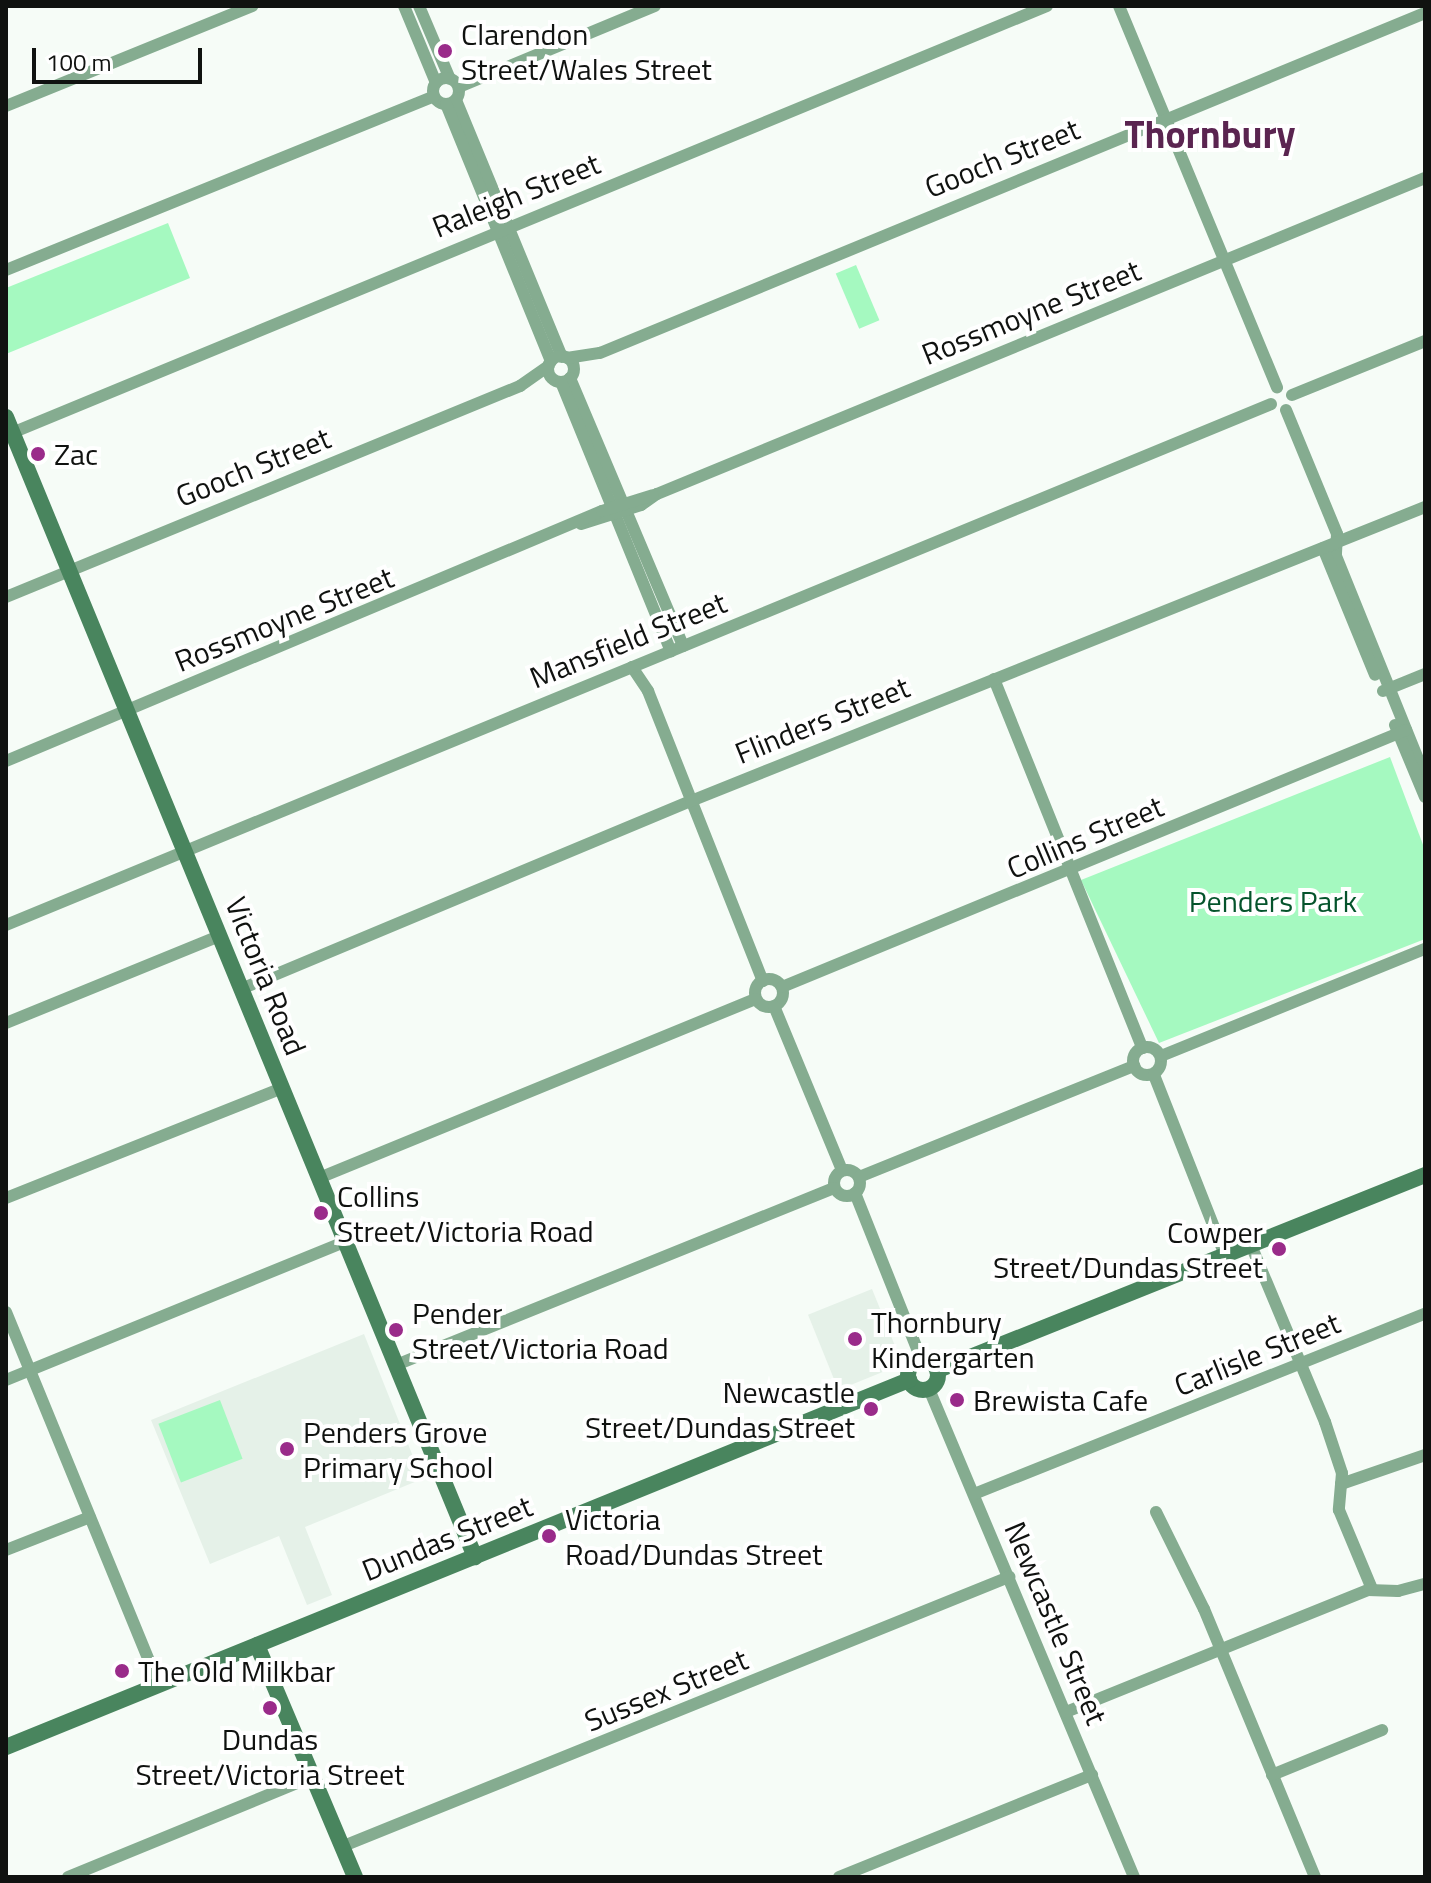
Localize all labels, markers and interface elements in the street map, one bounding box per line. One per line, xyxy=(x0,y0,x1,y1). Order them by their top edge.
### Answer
place label: Clarendon Street/Wales Street xyxy=(461,16,712,86)
scale bar xyxy=(36,32,206,82)
marker: Clarendon Street/Wales Street xyxy=(436,42,454,60)
text: 100 m xyxy=(46,44,112,80)
street label: Gooch Street xyxy=(920,111,1084,205)
district label: Thornbury xyxy=(1124,112,1296,158)
street label: Raleigh Street xyxy=(427,145,605,245)
street label: Rossmoyne Street xyxy=(917,252,1145,372)
street label: Gooch Street xyxy=(171,420,335,514)
place label: Zac xyxy=(54,436,98,472)
marker: Zac xyxy=(29,445,47,463)
street label: Rossmoyne Street xyxy=(170,559,398,679)
street label: Mansfield Street xyxy=(525,584,731,696)
street label: Flinders Street xyxy=(730,669,914,771)
street label: Collins Street xyxy=(1001,788,1169,886)
park label: Penders Park xyxy=(1189,883,1357,919)
street label: Victoria Road xyxy=(218,892,314,1060)
place label: Collins Street/Victoria Road xyxy=(337,1178,594,1248)
marker: Collins Street/Victoria Road xyxy=(312,1204,330,1222)
place label: Cowper Street/Dundas Street xyxy=(993,1214,1263,1284)
marker: Cowper Street/Dundas Street xyxy=(1270,1240,1288,1258)
place label: Pender Street/Victoria Road xyxy=(412,1295,669,1366)
place label: Thornbury Kindergarten xyxy=(871,1304,1035,1374)
street label: Carlisle Street xyxy=(1169,1304,1345,1404)
marker: Pender Street/Victoria Road xyxy=(387,1321,405,1339)
marker: Thornbury Kindergarten xyxy=(846,1330,864,1348)
place label: Newcastle Street/Dundas Street xyxy=(585,1374,855,1444)
place label: Brewista Cafe xyxy=(973,1382,1148,1418)
marker: Brewista Cafe xyxy=(948,1391,966,1409)
marker: Newcastle Street/Dundas Street xyxy=(862,1400,880,1418)
place label: Penders Grove Primary School xyxy=(303,1414,493,1484)
marker: Penders Grove Primary School xyxy=(278,1440,296,1458)
street label: Dundas Street xyxy=(357,1488,537,1588)
place label: Victoria Road/Dundas Street xyxy=(565,1501,822,1572)
street label: Newcastle Street xyxy=(997,1516,1115,1730)
marker: Victoria Road/Dundas Street xyxy=(540,1527,558,1545)
street label: Sussex Street xyxy=(579,1641,753,1739)
place label: The Old Milkbar xyxy=(138,1653,335,1689)
marker: The Old Milkbar xyxy=(113,1662,131,1680)
marker: Dundas Street/Victoria Street xyxy=(261,1699,279,1717)
place label: Dundas Street/Victoria Street xyxy=(135,1721,405,1792)

